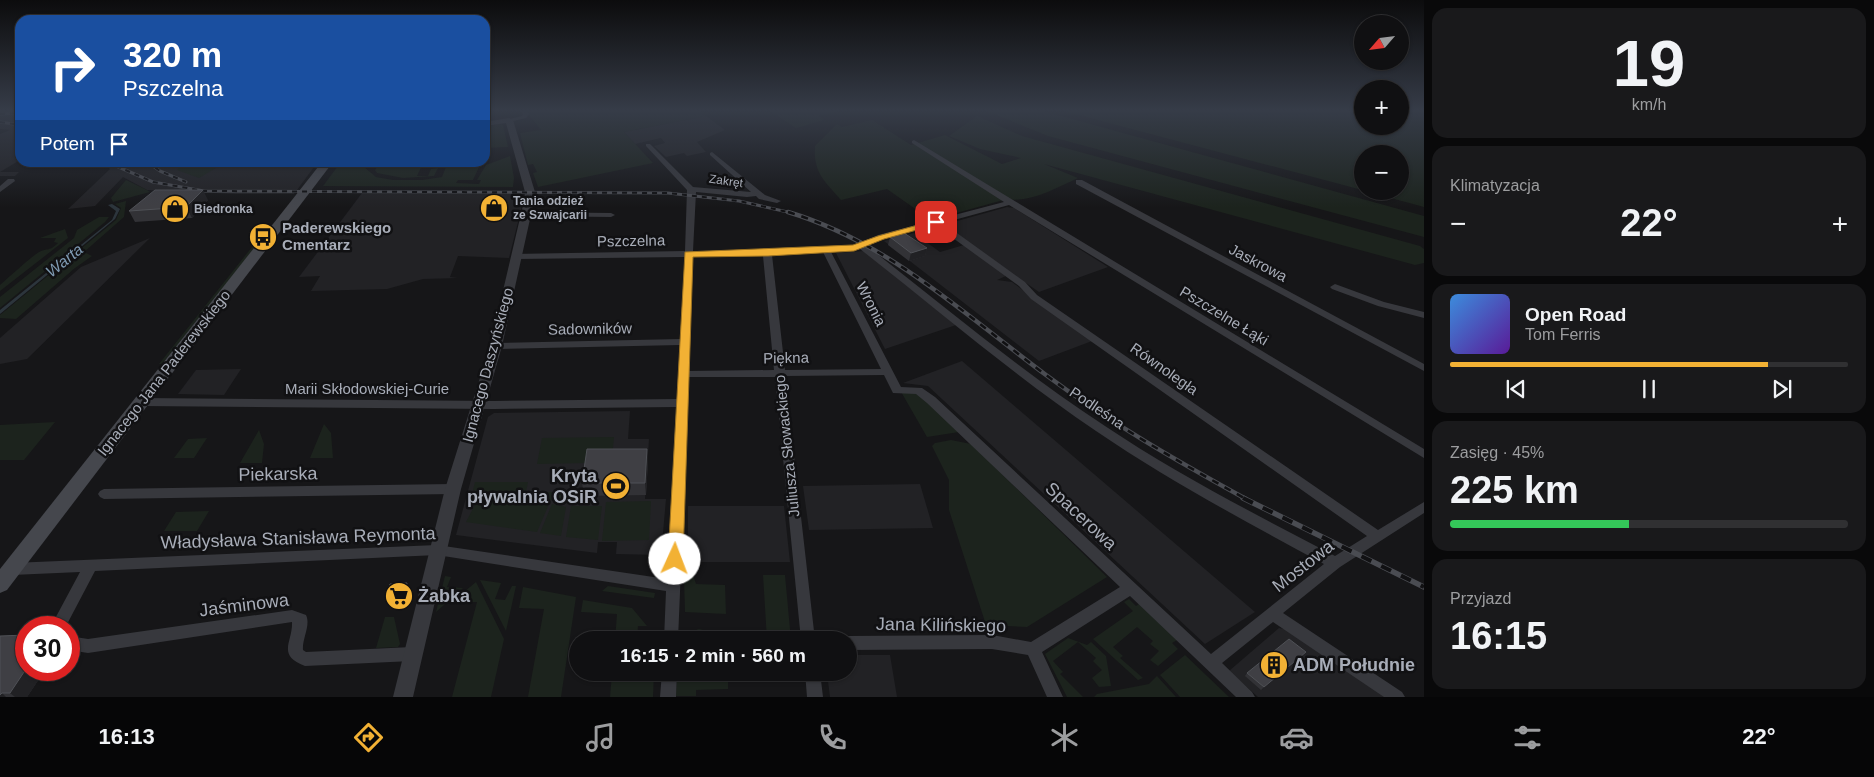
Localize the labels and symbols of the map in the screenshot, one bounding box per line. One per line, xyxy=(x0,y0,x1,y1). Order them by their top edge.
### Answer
north arrow xyxy=(1354,15,1409,70)
street label: Zakręt xyxy=(708,172,744,190)
shop icon: Tania odzież ze Szwajcarii xyxy=(479,193,509,223)
shop icon: Biedronka xyxy=(160,194,190,224)
place label: Tania odzież ze Szwajcarii xyxy=(513,194,587,222)
pin xyxy=(915,201,957,243)
place label: Biedronka xyxy=(194,202,253,216)
place label: Paderewskiego Cmentarz xyxy=(282,219,391,253)
bus stop icon: Paderewskiego Cmentarz xyxy=(248,222,278,252)
street label: Pszczelna xyxy=(597,231,666,250)
water label: Warta xyxy=(42,240,86,280)
street label: Jaskrowa xyxy=(1226,240,1291,285)
street label: Wronia xyxy=(853,279,890,329)
street label: Pszczelne Łąki xyxy=(1177,283,1272,349)
street label: Ignacego Daszyńskiego xyxy=(459,286,516,444)
street label: Ignacego Jana Paderewskiego xyxy=(94,287,233,459)
street label: Sadowników xyxy=(548,319,632,338)
street label: Równoległa xyxy=(1127,339,1202,398)
street label: Piękna xyxy=(763,349,810,366)
street label: Juliusza Słowackiego xyxy=(771,374,802,518)
street label: Marii Skłodowskiej-Curie xyxy=(285,380,449,397)
street label: Podleśna xyxy=(1067,383,1129,432)
street label: Piekarska xyxy=(238,463,319,485)
place label: Kryta pływalnia OSiR xyxy=(467,466,598,507)
sports icon: Kryta pływalnia OSiR xyxy=(601,471,631,501)
street label: Spacerowa xyxy=(1041,478,1121,555)
street label: Władysława Stanisława Reymonta xyxy=(160,523,437,553)
position arrow xyxy=(648,532,700,584)
street label: Mostowa xyxy=(1268,535,1338,596)
supermarket icon: Żabka xyxy=(384,581,414,611)
place label: Żabka xyxy=(418,586,471,606)
street label: Jaśminowa xyxy=(198,589,291,620)
street label: Jana Kilińskiego xyxy=(876,614,1006,636)
speed limit sign: 30 xyxy=(15,616,80,681)
building icon: ADM Południe xyxy=(1259,650,1289,680)
place label: ADM Południe xyxy=(1293,655,1415,675)

